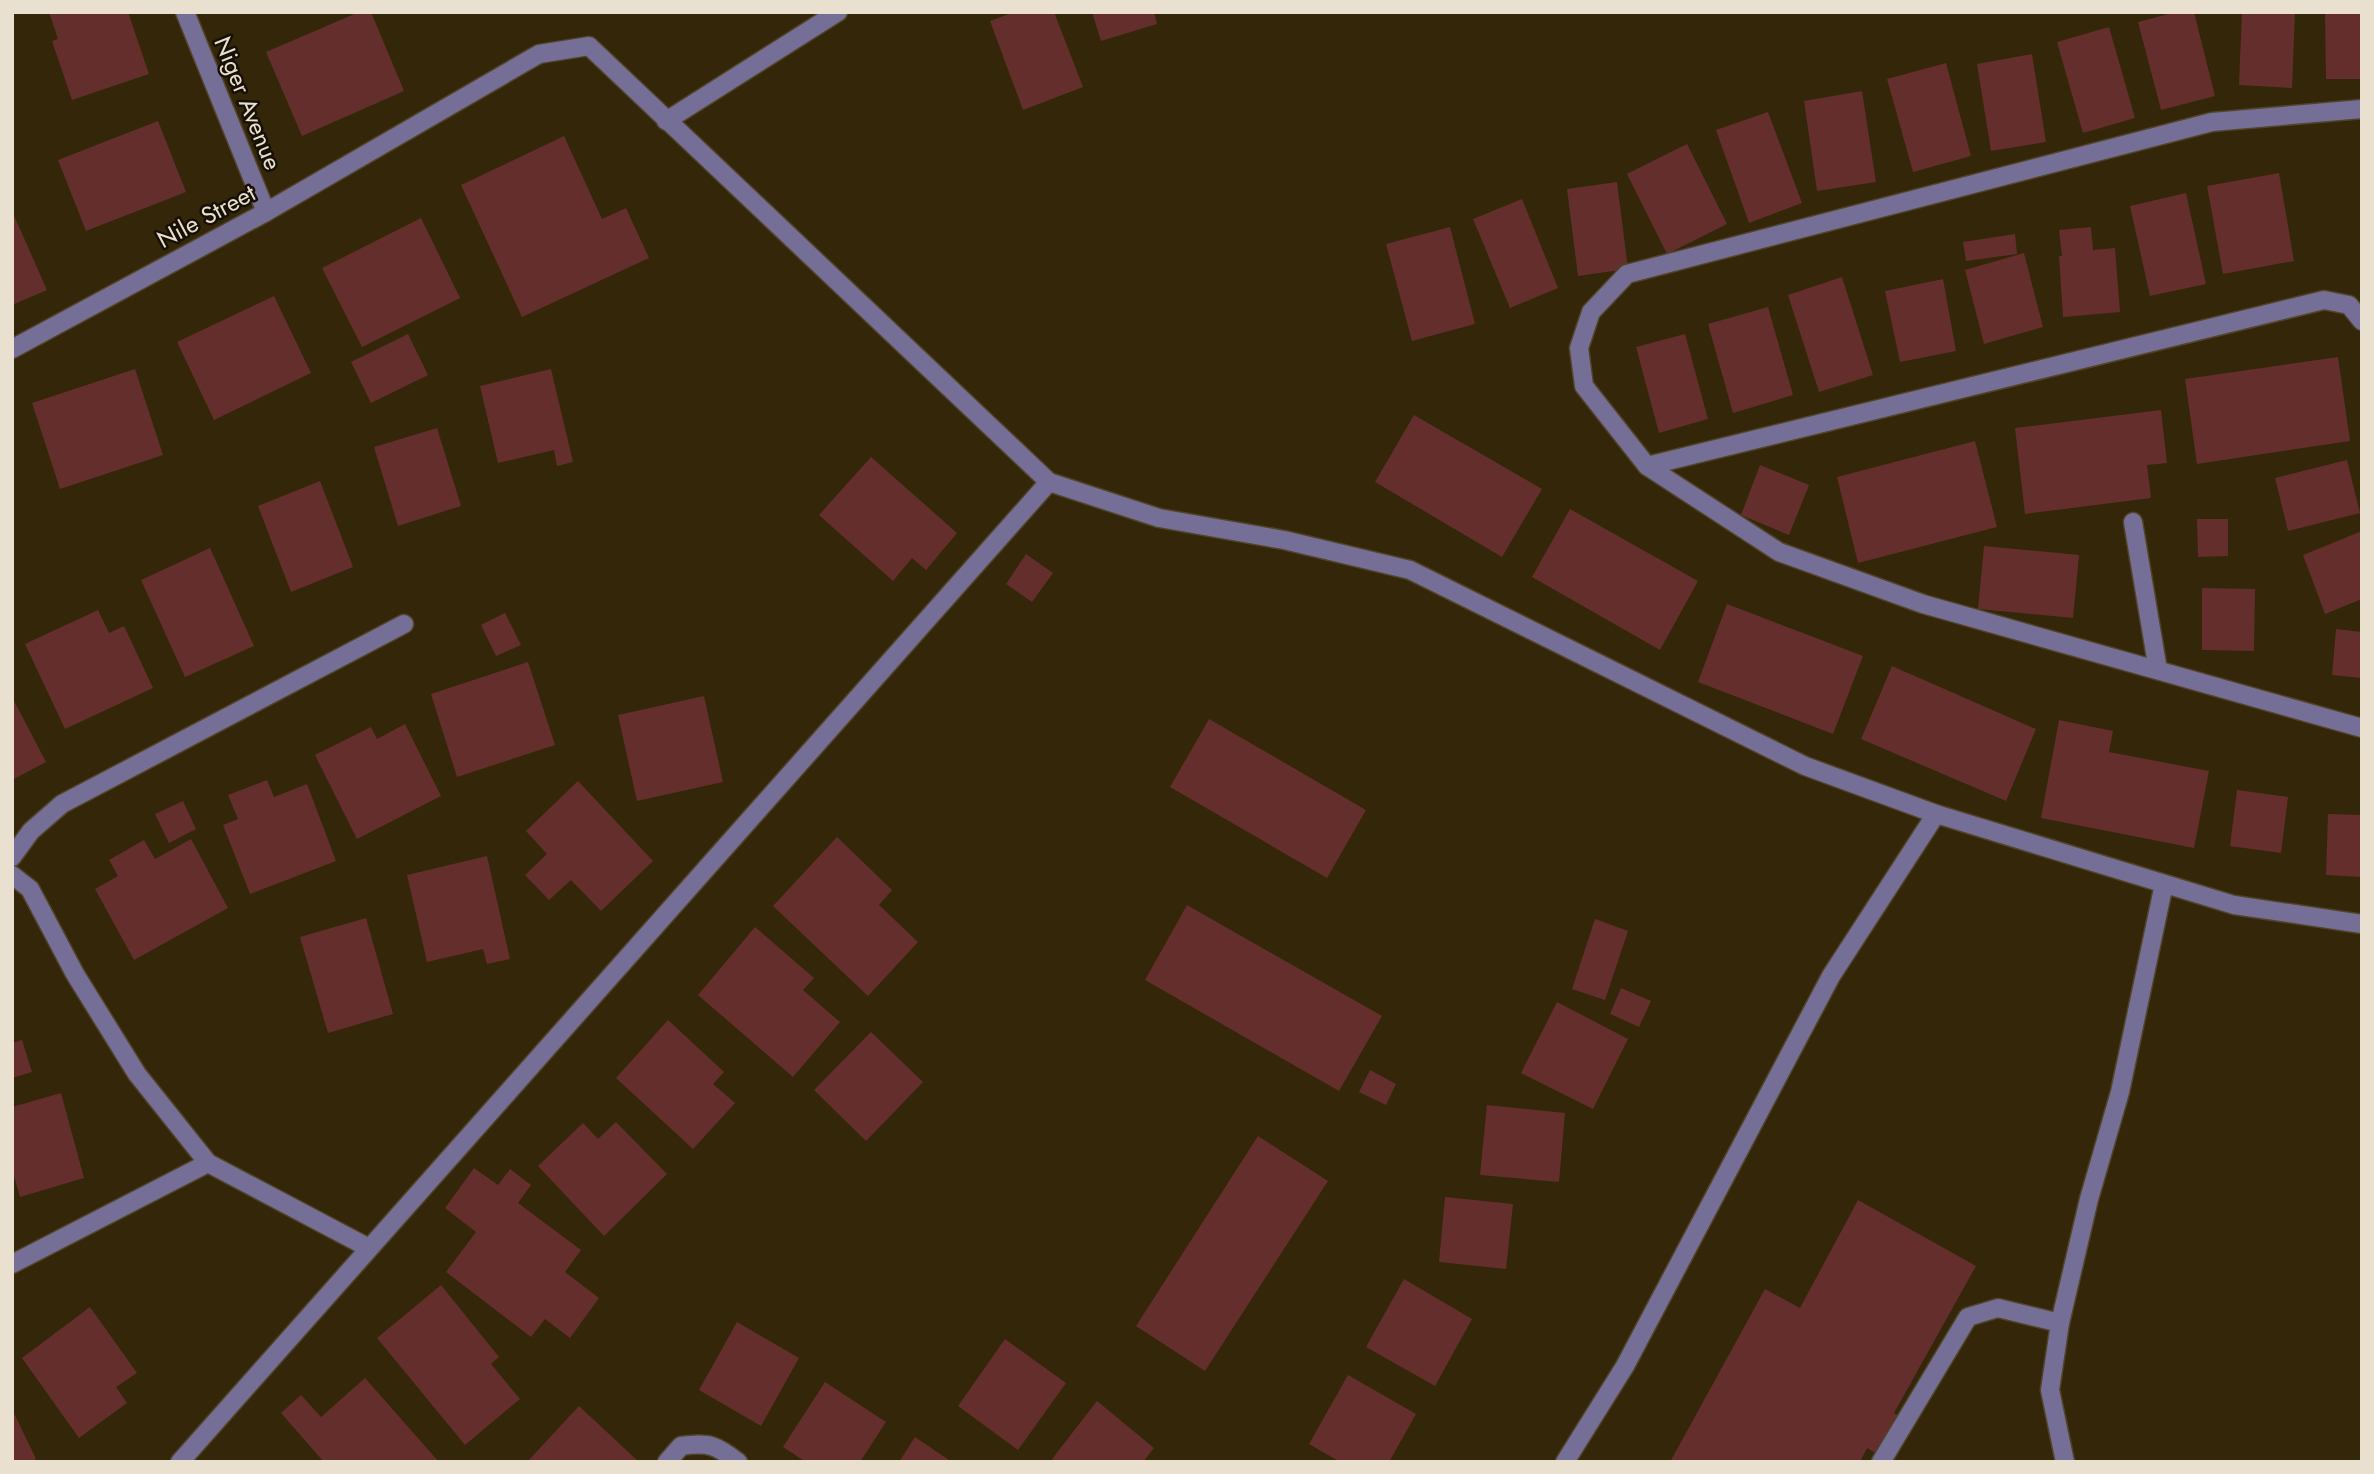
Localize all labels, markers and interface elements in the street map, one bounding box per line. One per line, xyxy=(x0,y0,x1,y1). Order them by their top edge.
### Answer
street label: Niger Avenue xyxy=(205,31,291,175)
street label: Nile Street xyxy=(150,175,262,257)

